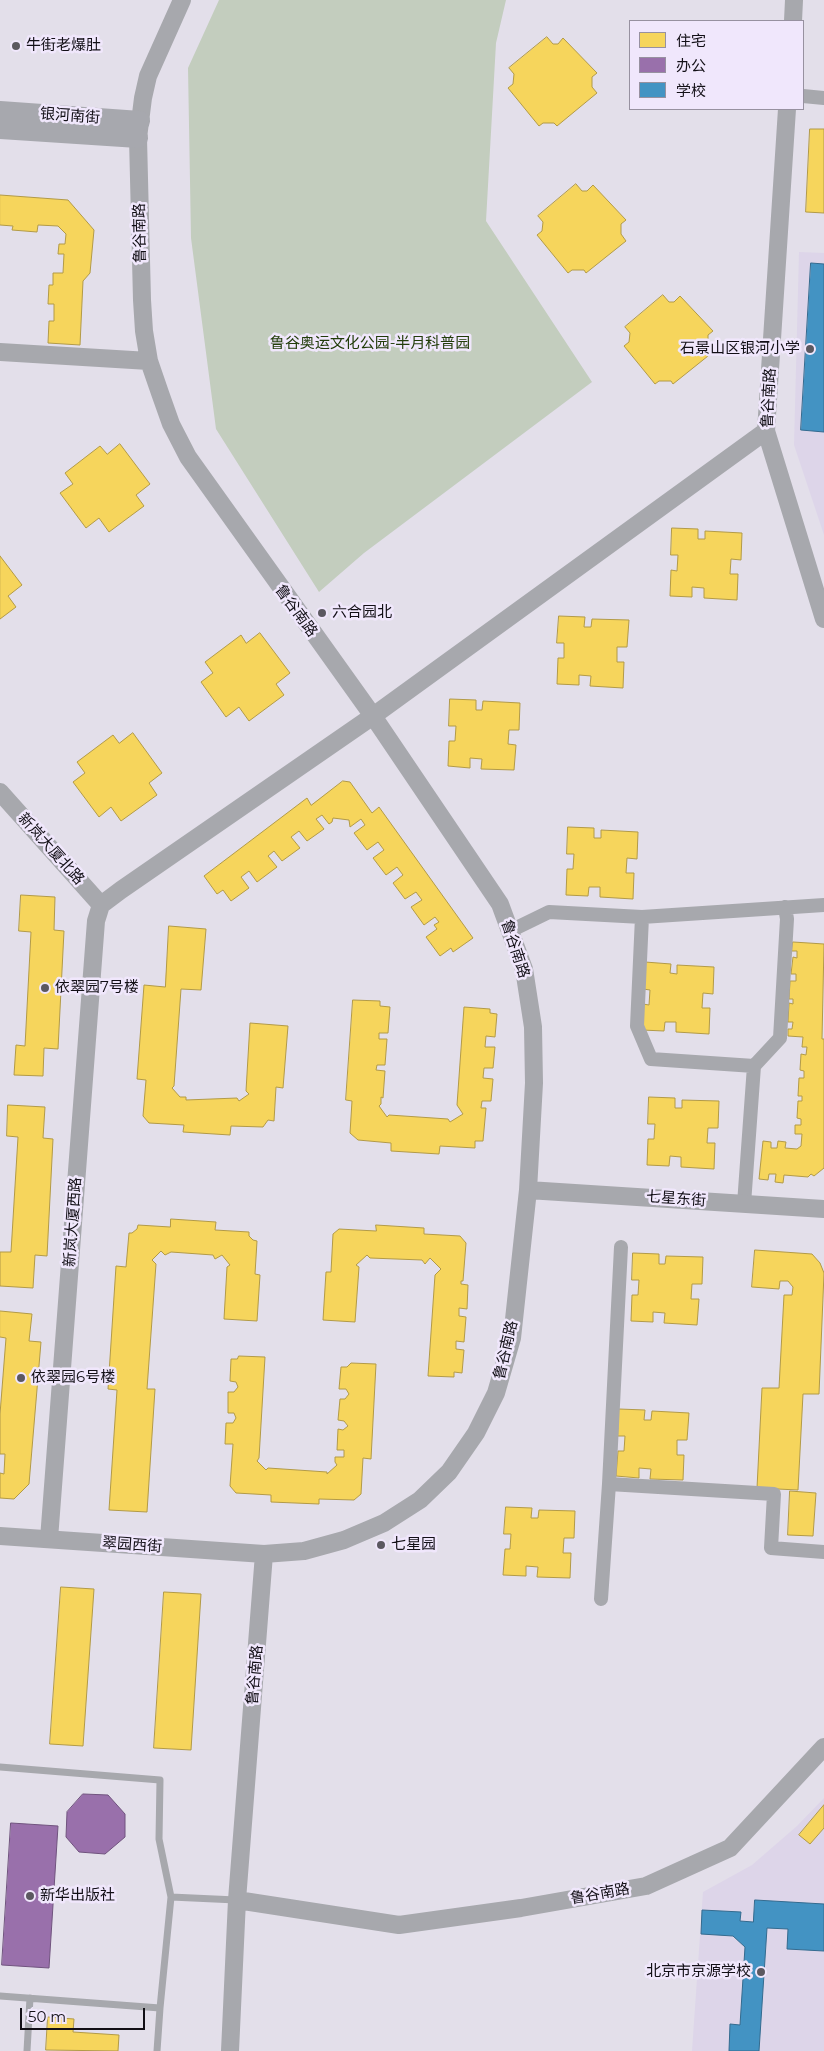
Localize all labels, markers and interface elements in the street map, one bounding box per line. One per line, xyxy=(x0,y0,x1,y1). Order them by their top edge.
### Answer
legend xyxy=(629,20,804,110)
text: 住宅 xyxy=(676,31,706,50)
place label: 牛街老爆肚 xyxy=(26,37,101,55)
marker: 牛街老爆肚 xyxy=(10,40,22,52)
text: 办公 xyxy=(676,56,706,75)
text: 学校 xyxy=(676,81,706,100)
street label: 银河南街 xyxy=(39,105,101,127)
street label: 鲁谷南路 xyxy=(130,203,150,263)
park label: 鲁谷奥运文化公园-半月科普园 xyxy=(270,335,470,353)
place label: 石景山区银河小学 xyxy=(680,340,800,358)
marker: 石景山区银河小学 xyxy=(804,343,816,355)
street label: 鲁谷南路 xyxy=(758,368,780,428)
street label: 鲁谷南路 xyxy=(271,581,321,641)
place label: 六合园北 xyxy=(332,604,392,622)
marker: 六合园北 xyxy=(316,607,328,619)
street label: 新岚大厦北路 xyxy=(14,810,88,888)
street label: 鲁谷南路 xyxy=(497,918,533,980)
place label: 依翠园7号楼 xyxy=(55,979,139,997)
marker: 依翠园7号楼 xyxy=(39,982,51,994)
street label: 新岚大厦西路 xyxy=(61,1176,85,1268)
street label: 七星东街 xyxy=(645,1188,707,1210)
street label: 鲁谷南路 xyxy=(490,1319,522,1381)
place label: 依翠园6号楼 xyxy=(31,1369,115,1387)
marker: 依翠园6号楼 xyxy=(15,1372,27,1384)
street label: 翠园西街 xyxy=(101,1534,163,1556)
place label: 七星园 xyxy=(391,1536,436,1554)
marker: 七星园 xyxy=(375,1539,387,1551)
street label: 鲁谷南路 xyxy=(243,1644,267,1706)
street label: 鲁谷南路 xyxy=(569,1880,631,1908)
place label: 新华出版社 xyxy=(40,1887,115,1905)
marker: 新华出版社 xyxy=(24,1890,36,1902)
place label: 北京市京源学校 xyxy=(646,1963,751,1981)
marker: 北京市京源学校 xyxy=(755,1966,767,1978)
scale bar xyxy=(22,1998,148,2030)
text: 50 m xyxy=(28,2007,66,2026)

